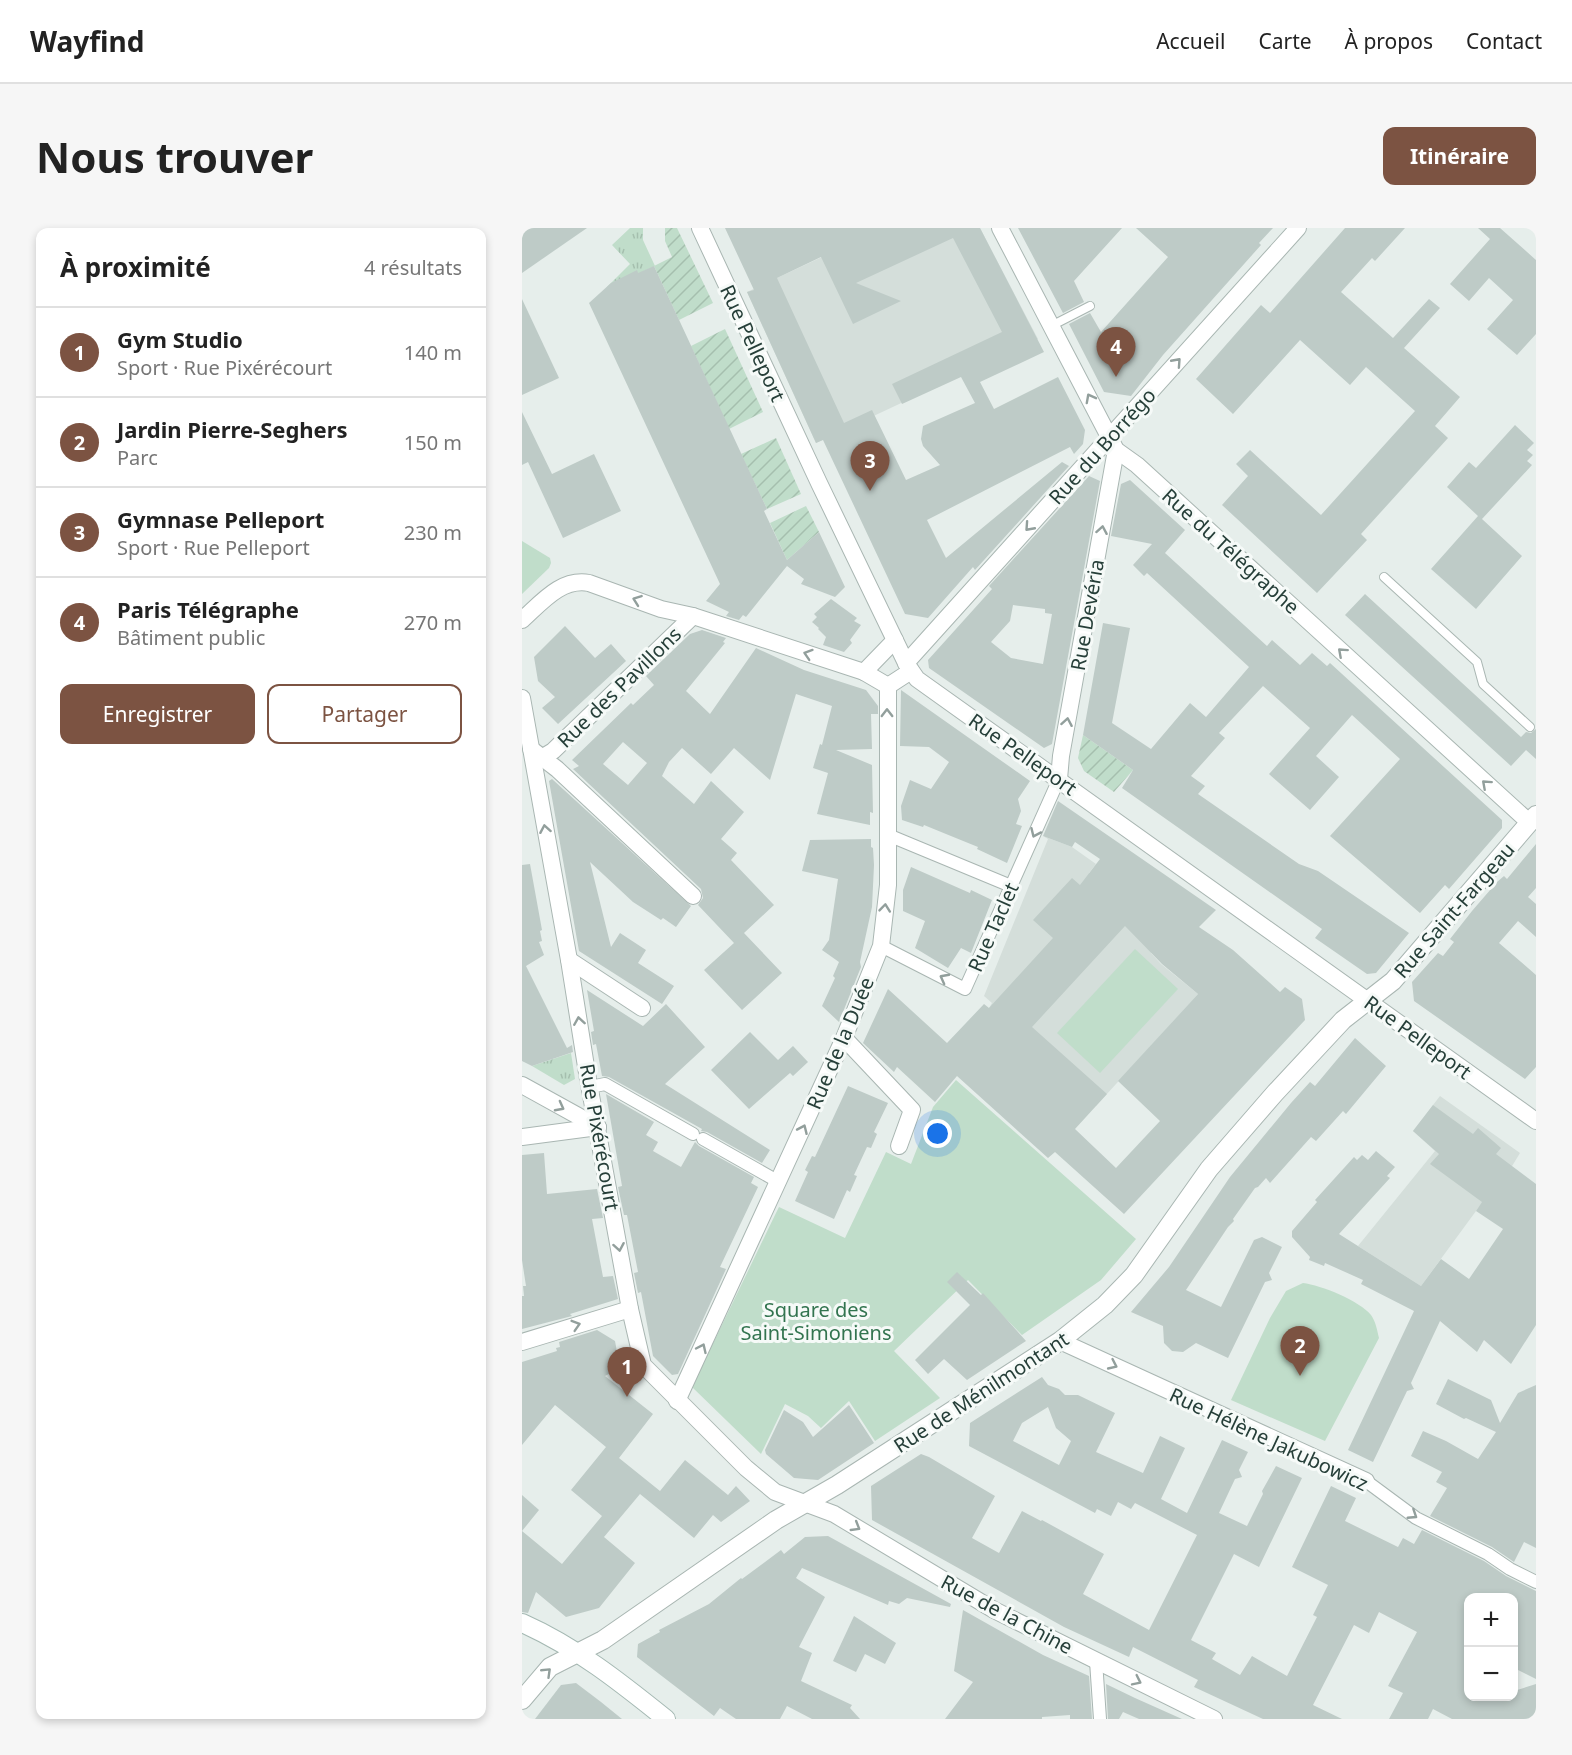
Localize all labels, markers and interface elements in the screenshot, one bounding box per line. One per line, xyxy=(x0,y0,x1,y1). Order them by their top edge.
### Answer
text: Wayfind xyxy=(30,22,144,60)
text: Accueil xyxy=(1156,27,1225,55)
text: Carte xyxy=(1258,27,1312,55)
text: À propos xyxy=(1345,27,1433,55)
text: Contact xyxy=(1466,27,1542,55)
button: Itinéraire xyxy=(1383,127,1536,185)
text: Nous trouver xyxy=(36,128,313,185)
text: À proximité xyxy=(60,249,211,285)
text: 4 résultats xyxy=(364,254,462,281)
street label: Rue Pelleport xyxy=(714,280,792,406)
text: Gym Studio xyxy=(117,324,243,354)
pin: 4 xyxy=(1096,328,1136,377)
text: 1 xyxy=(74,339,85,366)
text: 140 m xyxy=(404,339,462,366)
text: Sport · Rue Pixérécourt xyxy=(117,354,332,381)
one-way arrow xyxy=(1170,358,1181,369)
street label: Rue du Borrégo xyxy=(1042,382,1162,510)
one-way arrow xyxy=(1086,394,1097,405)
text: Jardin Pierre-Seghers xyxy=(117,414,348,444)
text: 2 xyxy=(74,429,85,456)
text: 150 m xyxy=(404,429,462,456)
pin: 3 xyxy=(850,442,890,491)
text: Parc xyxy=(117,444,158,471)
street label: Rue du Télégraphe xyxy=(1157,482,1305,620)
text: Gymnase Pelleport xyxy=(117,504,324,534)
text: 3 xyxy=(74,519,85,546)
text: 230 m xyxy=(404,519,462,546)
one-way arrow xyxy=(1025,521,1036,531)
one-way arrow xyxy=(1095,525,1108,535)
text: Sport · Rue Pelleport xyxy=(117,534,310,561)
street label: Rue Devéria xyxy=(1064,557,1110,673)
text: Paris Télégraphe xyxy=(117,594,299,624)
one-way arrow xyxy=(632,595,643,608)
text: 4 xyxy=(74,609,85,636)
text: 270 m xyxy=(404,609,462,636)
street label: Rue des Pavillons xyxy=(551,621,687,753)
text: Bâtiment public xyxy=(117,624,265,651)
one-way arrow xyxy=(1339,648,1349,659)
one-way arrow xyxy=(803,649,814,661)
button: Enregistrer xyxy=(60,684,255,744)
button: Partager xyxy=(267,684,462,744)
street label: Rue Pelleport xyxy=(964,707,1082,801)
one-way arrow xyxy=(881,709,893,718)
one-way arrow xyxy=(1061,717,1073,726)
one-way arrow xyxy=(1483,780,1493,791)
one-way arrow xyxy=(539,825,552,835)
one-way arrow xyxy=(1031,826,1043,837)
street label: Rue Saint-Fargeau xyxy=(1388,836,1520,984)
street label: Rue Taclet xyxy=(961,878,1025,976)
one-way arrow xyxy=(878,904,891,913)
street label: Rue de la Duée xyxy=(800,973,880,1113)
one-way arrow xyxy=(940,974,950,985)
street label: Rue Pelleport xyxy=(1359,989,1477,1085)
one-way arrow xyxy=(574,1017,586,1026)
street label: Rue Pixérécourt xyxy=(574,1061,626,1213)
one-way arrow xyxy=(554,1100,564,1111)
your location xyxy=(923,1119,952,1148)
one-way arrow xyxy=(796,1124,808,1135)
one-way arrow xyxy=(612,1242,625,1252)
park label: Square des Saint-Simoniens xyxy=(740,1296,892,1346)
one-way arrow xyxy=(570,1320,581,1332)
street label: Rue de Ménilmontant xyxy=(888,1325,1074,1459)
pin: 2 xyxy=(1280,1326,1320,1376)
one-way arrow xyxy=(695,1344,707,1355)
pin: 1 xyxy=(608,1348,646,1397)
one-way arrow xyxy=(1107,1358,1118,1370)
street label: Rue Hélène Jakubowicz xyxy=(1165,1381,1373,1497)
one-way arrow xyxy=(1407,1508,1417,1520)
one-way arrow xyxy=(850,1520,860,1532)
street label: Rue de la Chine xyxy=(936,1568,1078,1660)
map controls xyxy=(1464,1593,1518,1701)
button: + xyxy=(1464,1593,1518,1647)
button: − xyxy=(1464,1647,1518,1701)
one-way arrow xyxy=(540,1668,551,1679)
one-way arrow xyxy=(1131,1674,1142,1685)

